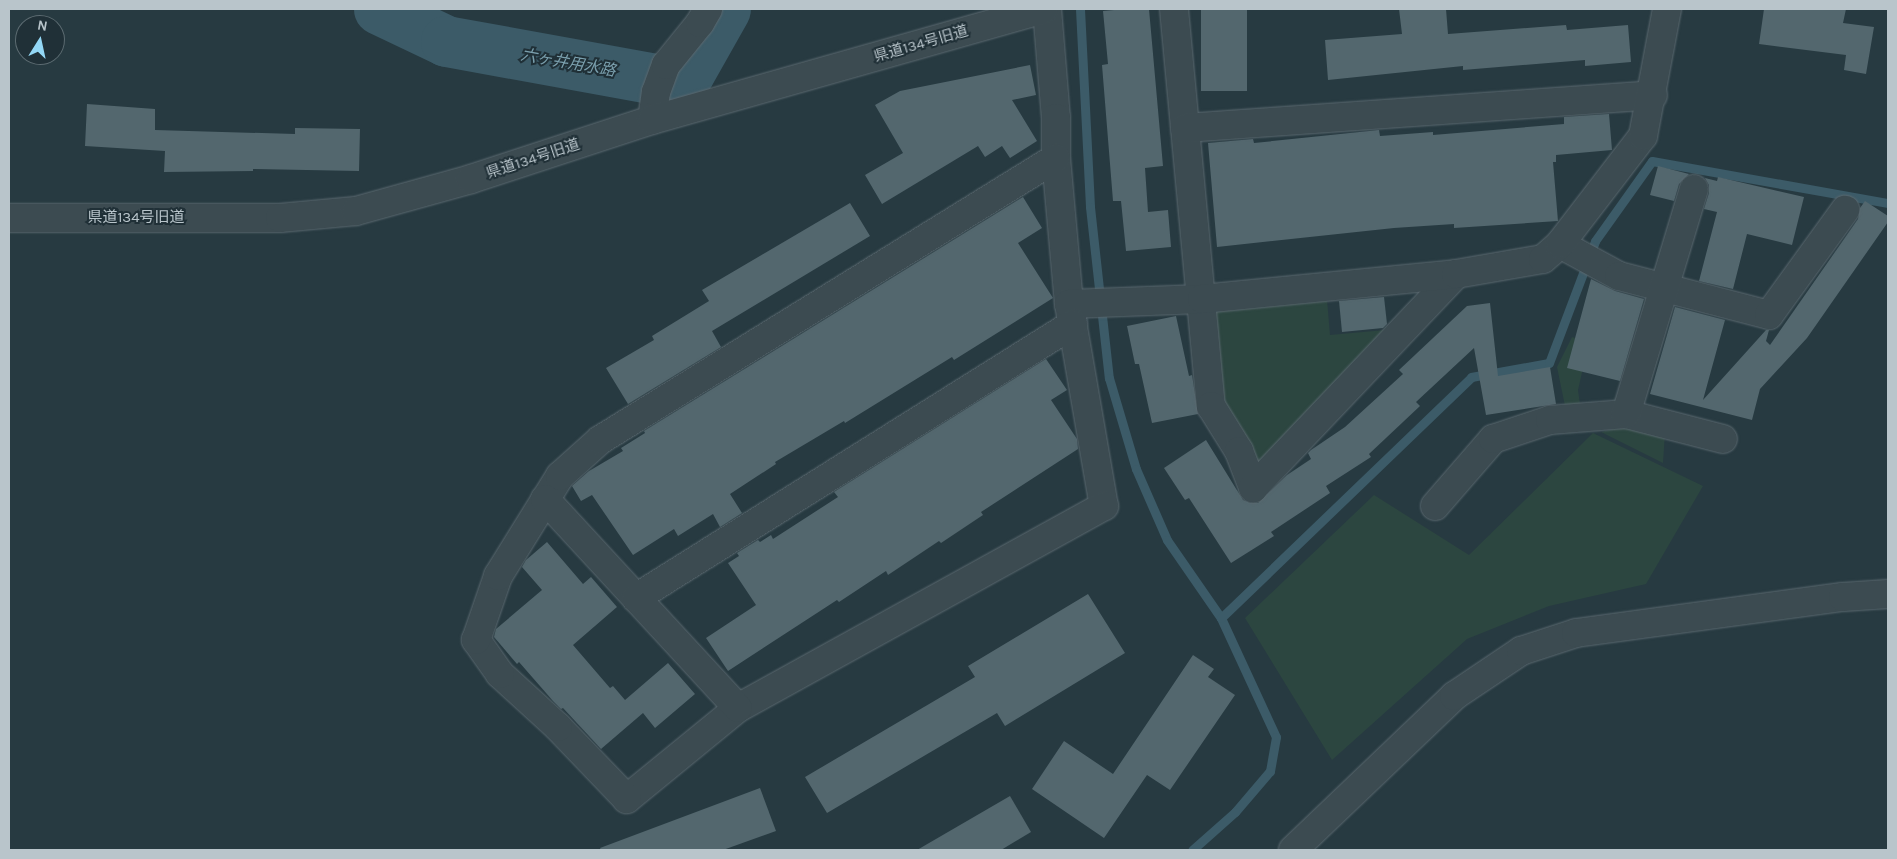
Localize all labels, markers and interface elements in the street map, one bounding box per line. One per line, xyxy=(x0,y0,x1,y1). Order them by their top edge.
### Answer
north arrow xyxy=(15,15,65,65)
text: N xyxy=(36,16,49,35)
street label: 県道134号旧道 xyxy=(872,22,970,66)
water label: 六ヶ井用水路 xyxy=(519,45,617,81)
street label: 県道134号旧道 xyxy=(484,135,582,183)
street label: 県道134号旧道 xyxy=(87,209,185,227)

